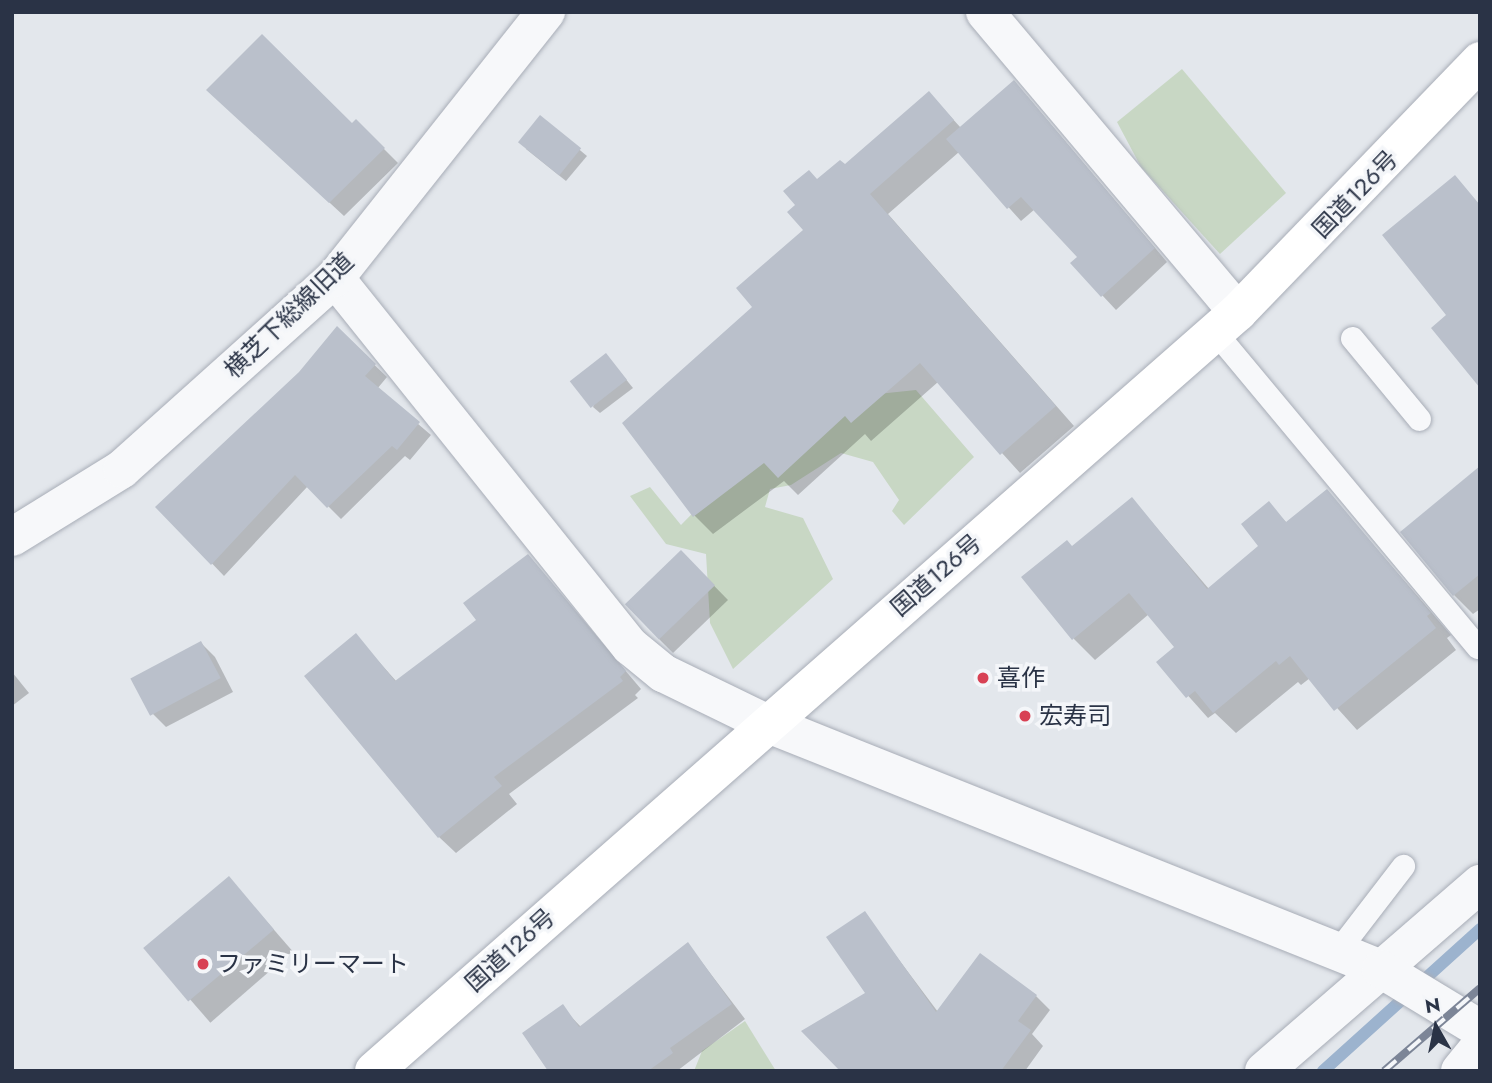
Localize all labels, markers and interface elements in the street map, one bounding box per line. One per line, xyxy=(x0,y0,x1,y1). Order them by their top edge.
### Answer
street label: 国道126号 xyxy=(1306,144,1404,244)
street label: 横芝下総線旧道 xyxy=(219,246,359,384)
street label: 国道126号 xyxy=(885,528,987,622)
place label: 喜作 xyxy=(997,664,1045,692)
marker: 喜作 xyxy=(975,670,991,686)
place label: 宏寿司 xyxy=(1039,702,1111,730)
marker: 宏寿司 xyxy=(1017,708,1033,724)
street label: 国道126号 xyxy=(459,902,561,998)
place label: ファミリーマート xyxy=(217,950,409,978)
marker: ファミリーマート xyxy=(195,956,211,972)
text: N xyxy=(1423,991,1442,1020)
north arrow xyxy=(1401,992,1471,1062)

